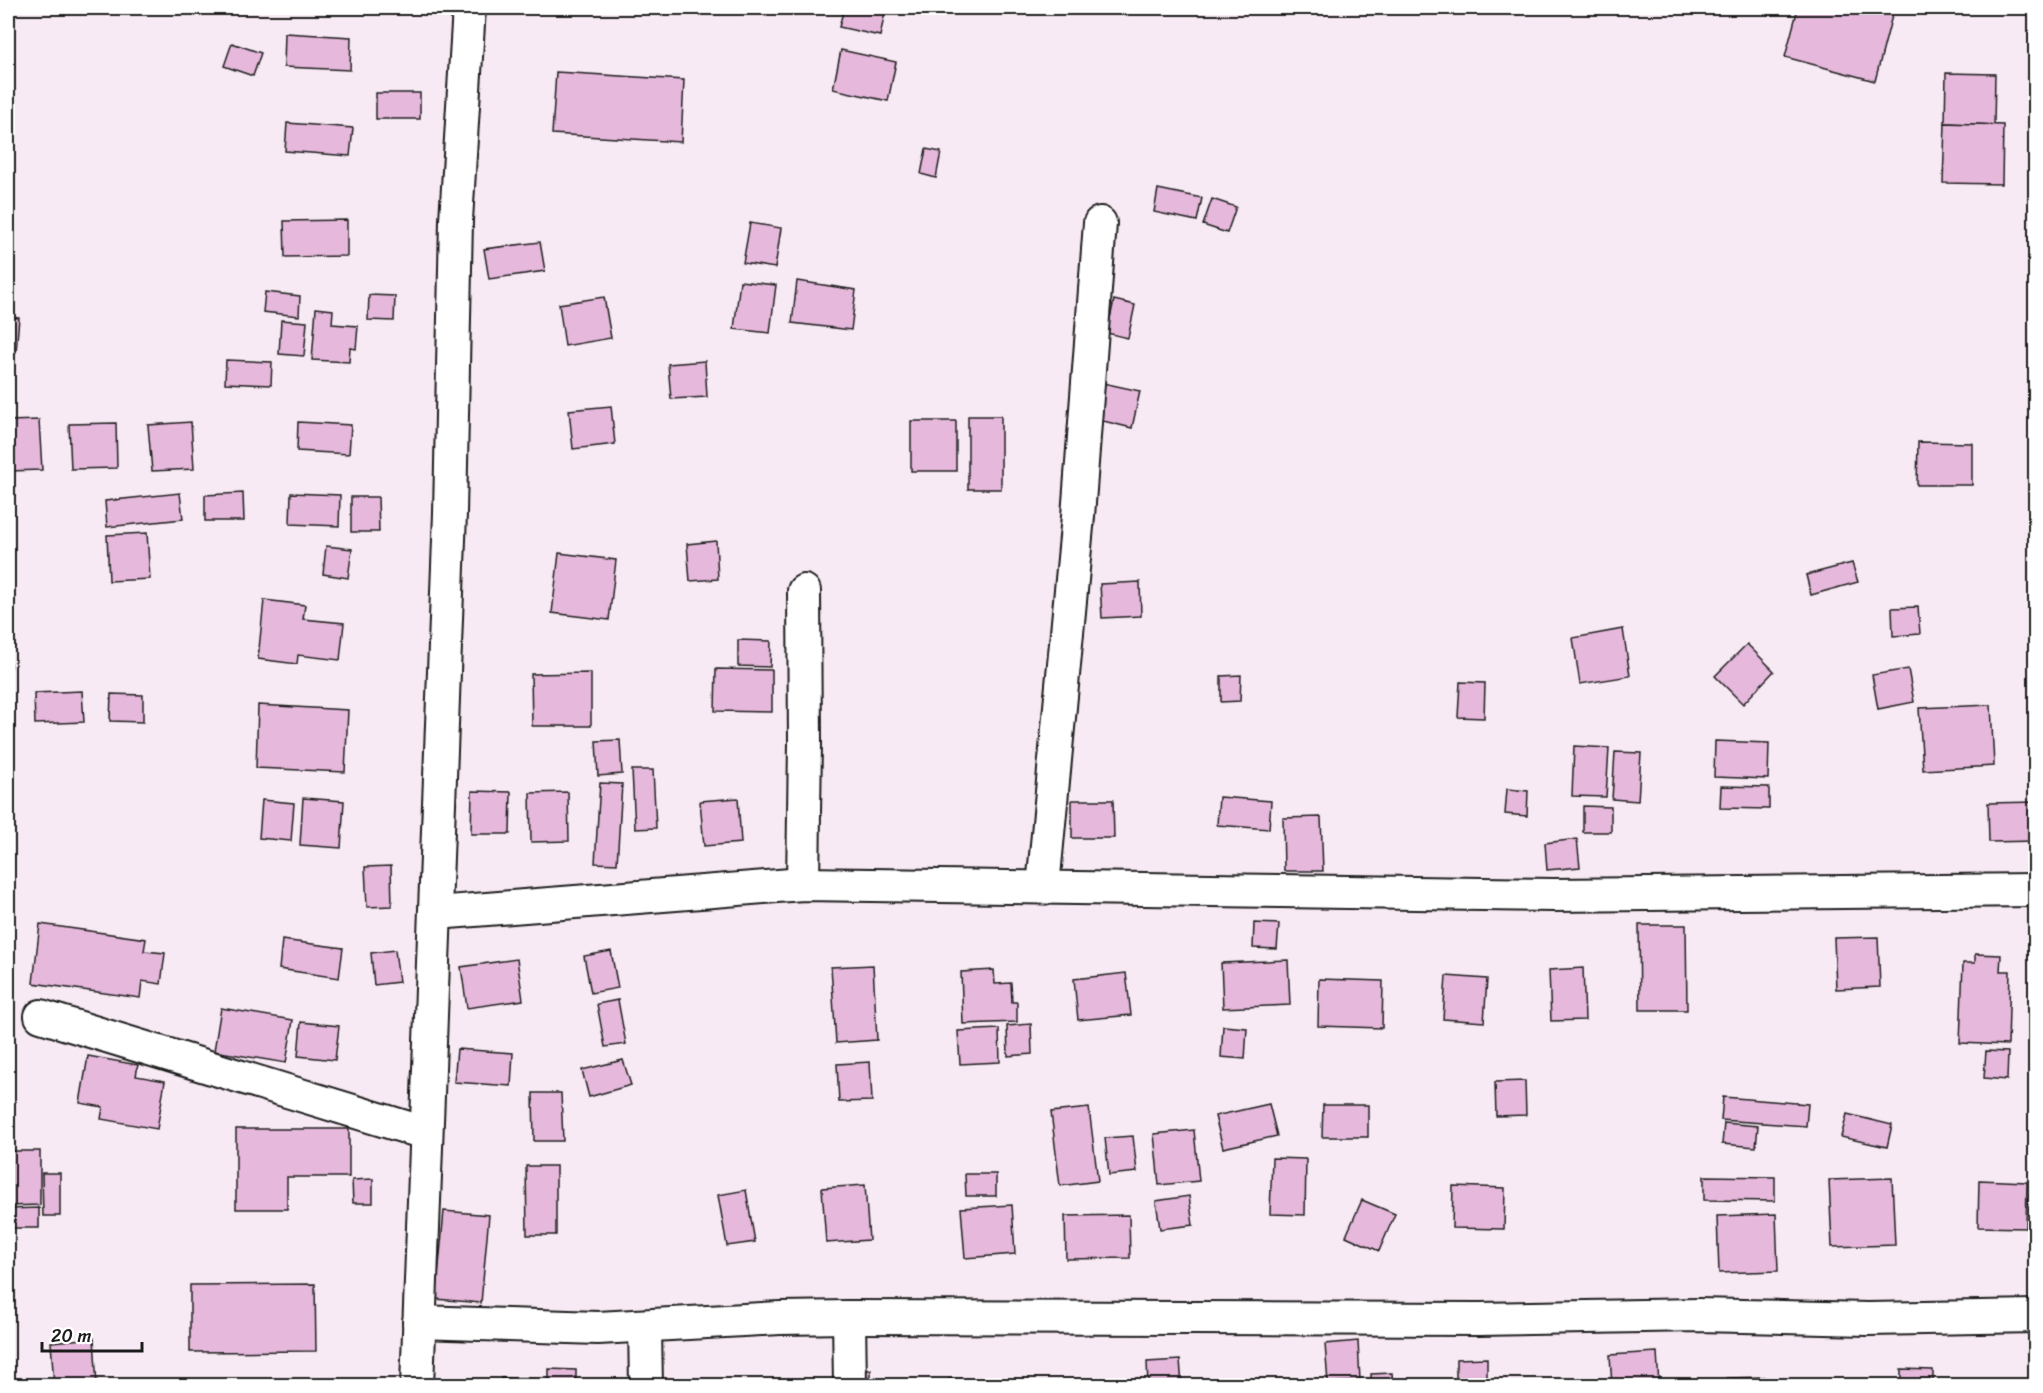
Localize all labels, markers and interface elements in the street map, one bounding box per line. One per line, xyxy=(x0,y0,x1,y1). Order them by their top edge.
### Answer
scale bar xyxy=(42,1315,142,1353)
text: 20 m xyxy=(51,1320,91,1352)

